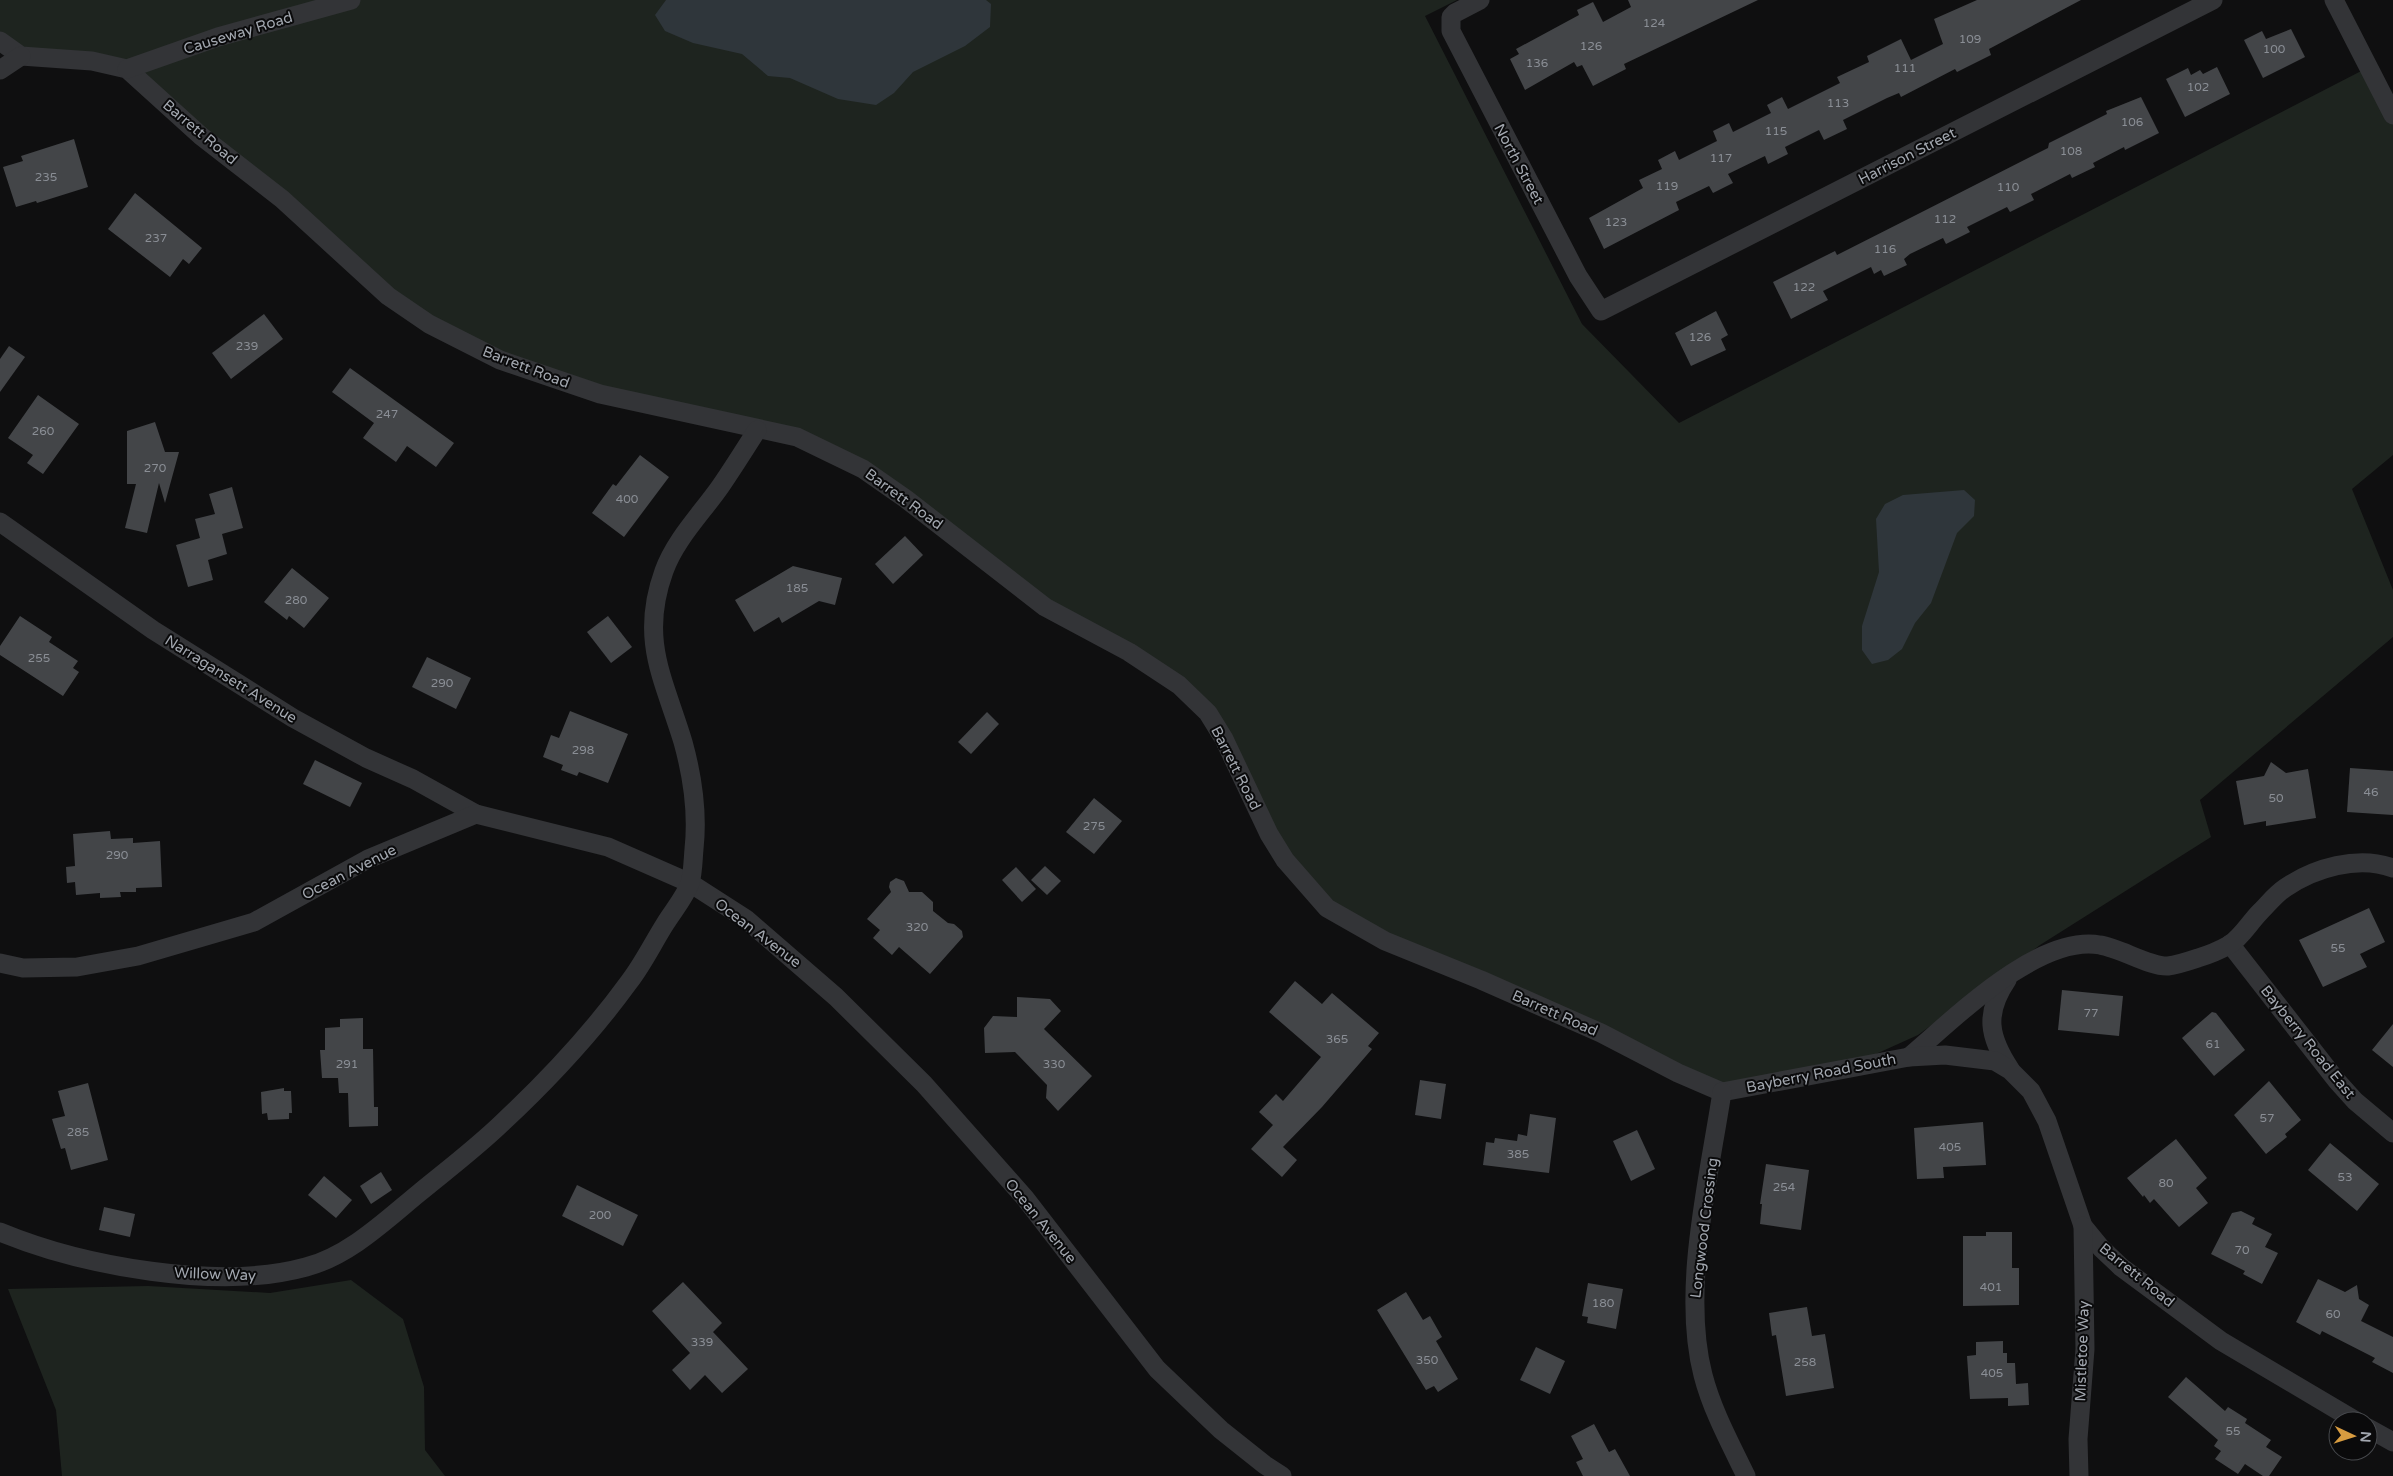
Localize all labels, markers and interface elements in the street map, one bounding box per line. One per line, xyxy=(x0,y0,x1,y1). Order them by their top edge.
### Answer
street label: Causeway Road xyxy=(181,8,295,58)
house number: 124 xyxy=(1643,16,1666,30)
house number: 109 xyxy=(1959,32,1981,46)
house number: 126 xyxy=(1580,39,1602,53)
house number: 100 xyxy=(2263,42,2286,56)
house number: 136 xyxy=(1526,56,1548,70)
house number: 111 xyxy=(1894,61,1916,75)
house number: 102 xyxy=(2187,80,2209,94)
street label: Barrett Road xyxy=(159,96,241,168)
house number: 113 xyxy=(1827,96,1849,110)
house number: 106 xyxy=(2121,115,2143,129)
street label: North Street xyxy=(1490,121,1548,207)
house number: 115 xyxy=(1765,124,1787,138)
street label: Harrison Street xyxy=(1855,124,1959,188)
house number: 108 xyxy=(2060,144,2082,158)
house number: 117 xyxy=(1710,151,1732,165)
house number: 235 xyxy=(35,170,57,184)
house number: 119 xyxy=(1656,179,1678,193)
house number: 110 xyxy=(1997,180,2020,194)
house number: 112 xyxy=(1934,212,1956,226)
house number: 123 xyxy=(1605,215,1627,229)
house number: 237 xyxy=(145,231,167,245)
house number: 116 xyxy=(1874,242,1896,256)
house number: 122 xyxy=(1793,280,1815,294)
house number: 126 xyxy=(1689,330,1711,344)
house number: 239 xyxy=(236,339,258,353)
street label: Barrett Road xyxy=(480,342,572,392)
house number: 247 xyxy=(376,407,398,421)
house number: 260 xyxy=(32,424,55,438)
house number: 270 xyxy=(144,461,167,475)
street label: Barrett Road xyxy=(862,465,946,533)
house number: 400 xyxy=(616,492,639,506)
house number: 185 xyxy=(786,581,808,595)
house number: 280 xyxy=(285,593,308,607)
street label: Narragansett Avenue xyxy=(162,631,300,727)
house number: 255 xyxy=(28,651,50,665)
house number: 290 xyxy=(431,676,454,690)
street label: Barrett Road xyxy=(1207,723,1265,813)
house number: 298 xyxy=(572,743,594,757)
house number: 46 xyxy=(2363,785,2379,799)
house number: 50 xyxy=(2268,791,2284,805)
house number: 275 xyxy=(1083,819,1105,833)
street label: Ocean Avenue xyxy=(299,840,399,904)
house number: 290 xyxy=(106,848,129,862)
street label: Ocean Avenue xyxy=(711,895,805,971)
house number: 320 xyxy=(906,920,929,934)
house number: 55 xyxy=(2330,941,2346,955)
street label: Bayberry Road East xyxy=(2257,982,2359,1102)
street label: Barrett Road xyxy=(1509,986,1601,1040)
house number: 77 xyxy=(2083,1006,2099,1020)
house number: 365 xyxy=(1326,1032,1348,1046)
house number: 61 xyxy=(2205,1037,2221,1051)
street label: Bayberry Road South xyxy=(1745,1050,1897,1096)
house number: 291 xyxy=(336,1057,358,1071)
house number: 330 xyxy=(1043,1057,1066,1071)
house number: 57 xyxy=(2259,1111,2275,1125)
house number: 285 xyxy=(67,1125,89,1139)
house number: 405 xyxy=(1939,1140,1961,1154)
house number: 385 xyxy=(1507,1147,1529,1161)
street label: Longwood Crossing xyxy=(1686,1157,1722,1299)
house number: 53 xyxy=(2337,1170,2353,1184)
street label: Ocean Avenue xyxy=(1001,1175,1081,1267)
house number: 80 xyxy=(2158,1176,2174,1190)
house number: 254 xyxy=(1773,1180,1796,1194)
house number: 200 xyxy=(589,1208,612,1222)
street label: Barrett Road xyxy=(2096,1239,2178,1311)
house number: 70 xyxy=(2234,1243,2250,1257)
street label: Willow Way xyxy=(174,1264,256,1284)
house number: 401 xyxy=(1980,1280,2002,1294)
house number: 180 xyxy=(1592,1296,1615,1310)
street label: Mistletoe Way xyxy=(2071,1300,2093,1402)
house number: 60 xyxy=(2325,1307,2341,1321)
house number: 339 xyxy=(691,1335,713,1349)
house number: 350 xyxy=(1416,1353,1439,1367)
house number: 258 xyxy=(1794,1355,1816,1369)
house number: 405 xyxy=(1981,1366,2003,1380)
north arrow xyxy=(2328,1411,2378,1461)
house number: 55 xyxy=(2225,1424,2241,1438)
text: N xyxy=(2357,1431,2374,1443)

